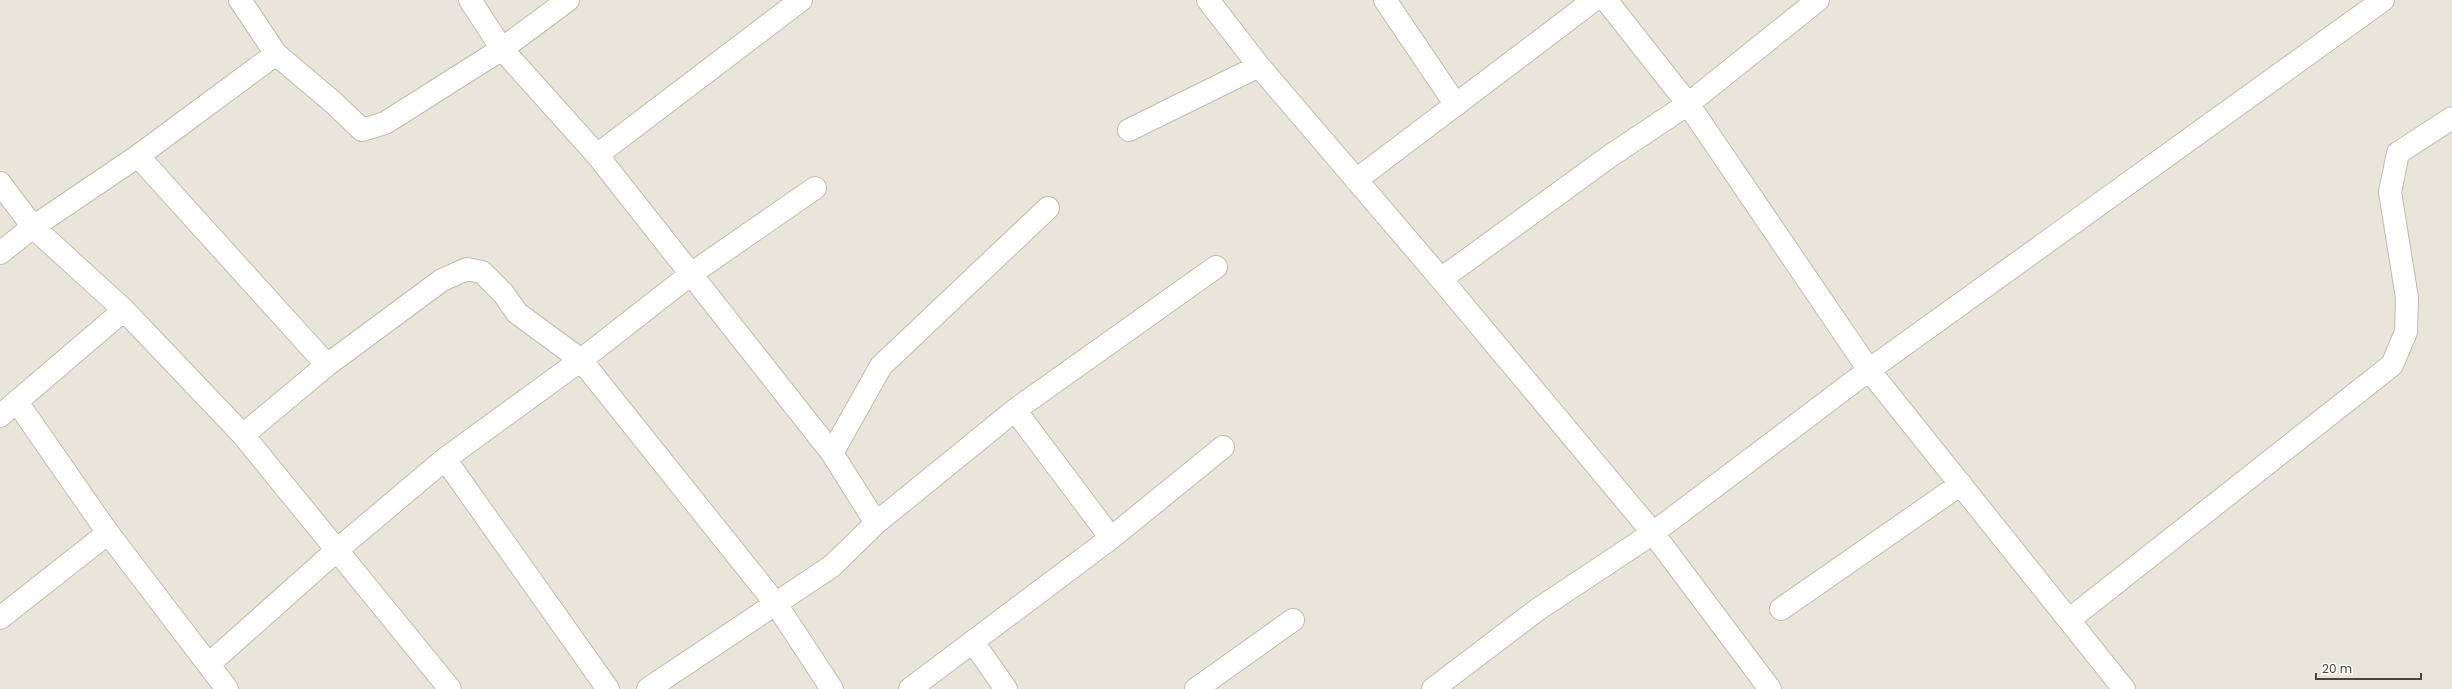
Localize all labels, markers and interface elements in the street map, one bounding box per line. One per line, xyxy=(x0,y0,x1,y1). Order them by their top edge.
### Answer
scale bar xyxy=(2316,655,2421,681)
text: 20 m xyxy=(2322,660,2352,677)

